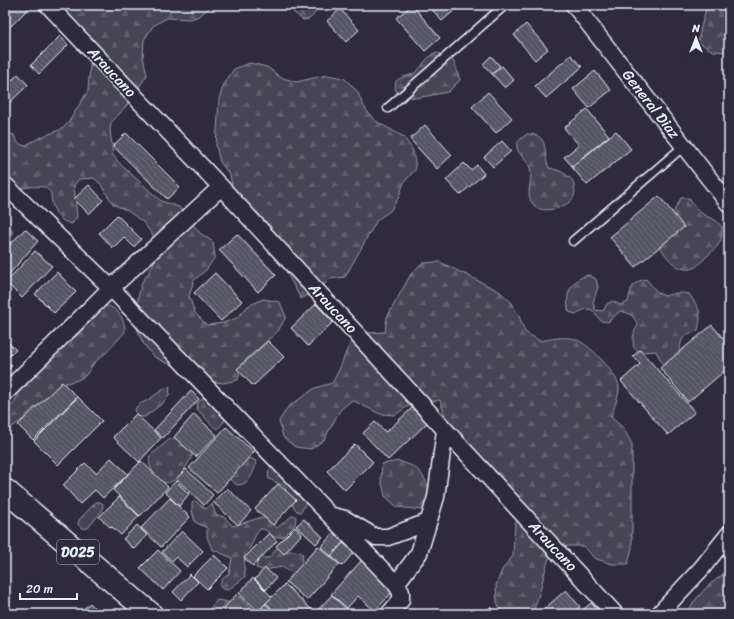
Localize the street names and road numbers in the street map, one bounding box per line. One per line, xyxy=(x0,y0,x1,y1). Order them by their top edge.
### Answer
street label: Araucano xyxy=(81,40,143,104)
street label: General Diaz xyxy=(615,63,687,145)
street label: Araucano xyxy=(302,276,364,340)
street label: Araucano xyxy=(522,514,584,578)
road number: D025 xyxy=(57,540,99,564)

